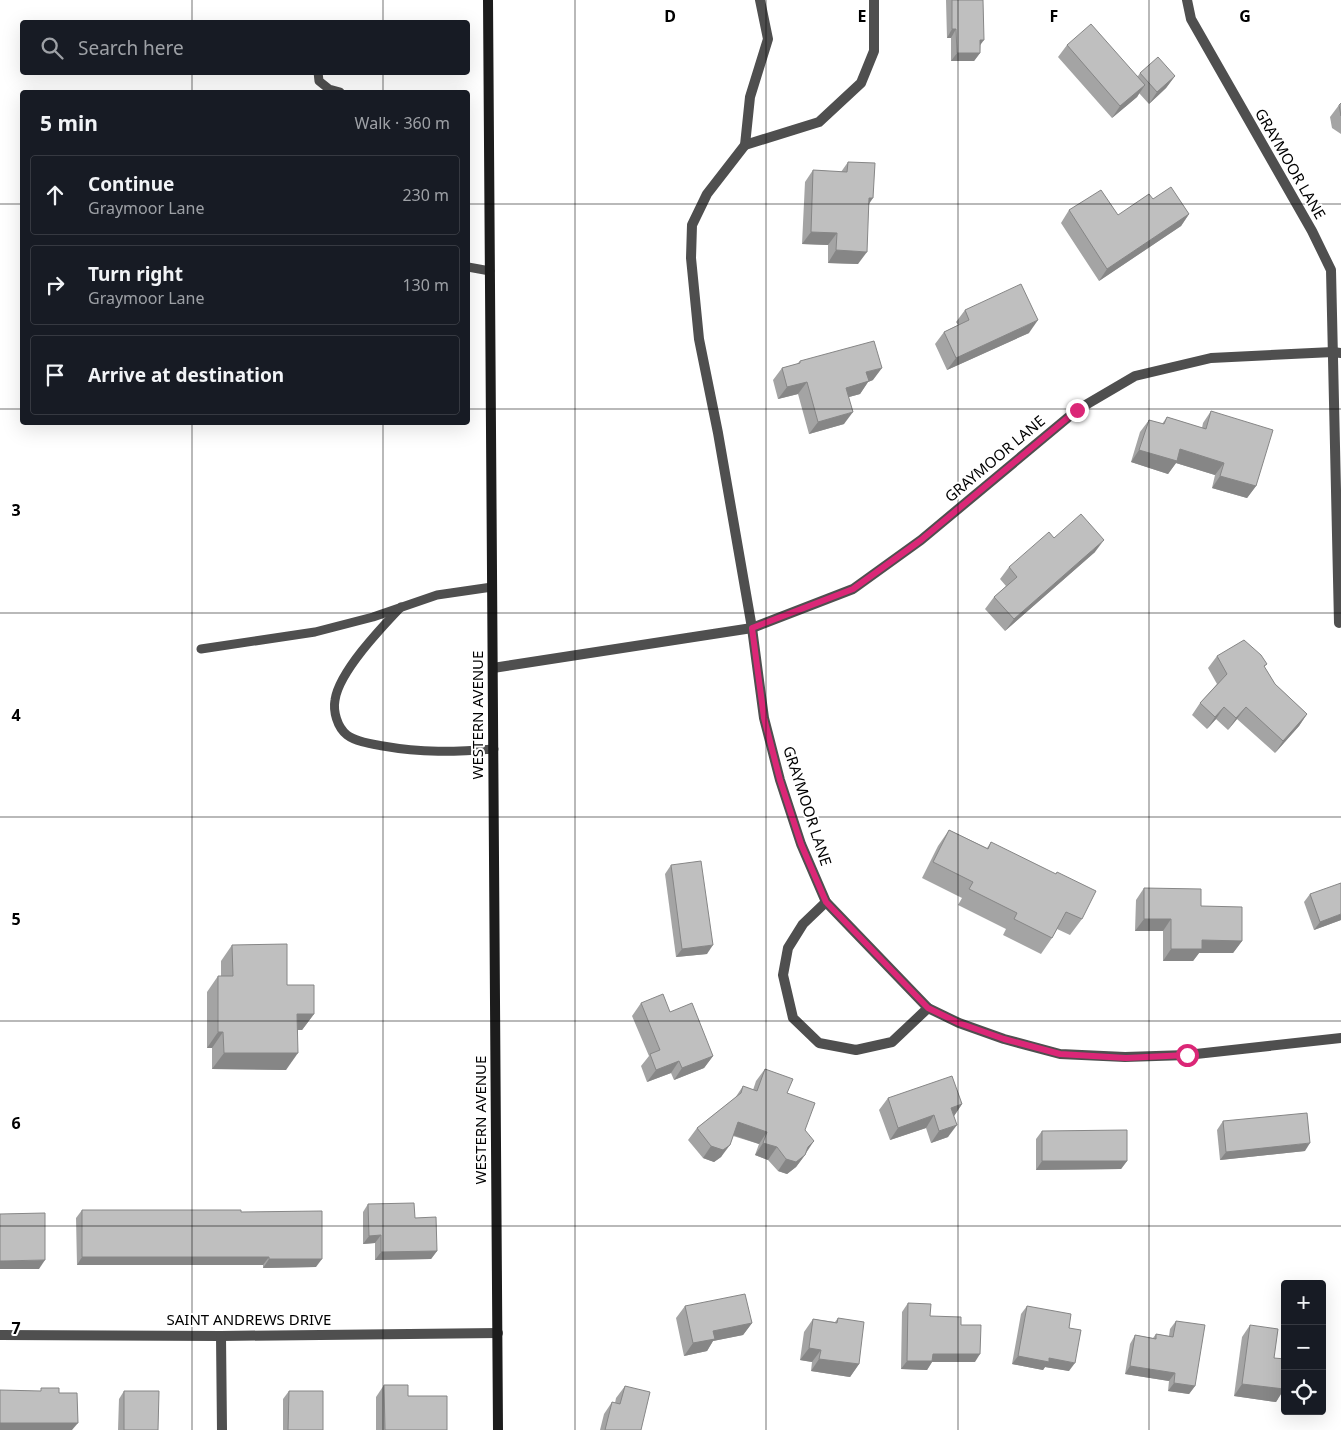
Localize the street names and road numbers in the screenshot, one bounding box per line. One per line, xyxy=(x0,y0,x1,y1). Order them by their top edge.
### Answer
street label: GRAYMOOR LANE xyxy=(1251,104,1331,223)
street label: GRAYMOOR LANE xyxy=(940,410,1049,506)
street label: WESTERN AVENUE xyxy=(467,651,487,779)
street label: GRAYMOOR LANE xyxy=(779,743,837,868)
street label: WESTERN AVENUE xyxy=(470,1056,490,1184)
street label: SAINT ANDREWS DRIVE xyxy=(167,1309,331,1329)

